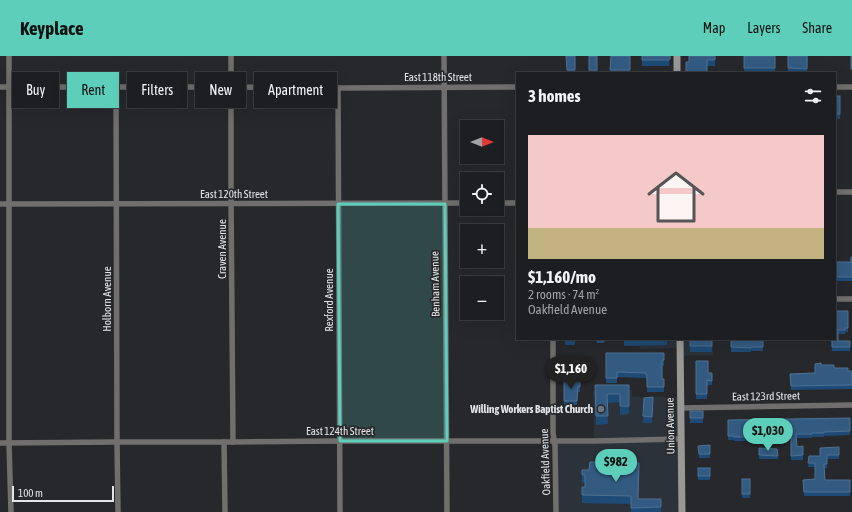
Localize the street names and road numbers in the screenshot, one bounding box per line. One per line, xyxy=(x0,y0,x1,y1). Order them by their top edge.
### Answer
street label: East 118th Street xyxy=(404,71,472,83)
street label: East 120th Street xyxy=(200,188,268,200)
street label: Craven Avenue xyxy=(216,219,228,279)
street label: Benham Avenue xyxy=(428,251,442,317)
street label: Holborn Avenue xyxy=(101,266,113,332)
street label: Rexford Avenue xyxy=(323,268,335,332)
street label: East 123rd Street xyxy=(732,389,800,403)
street label: Union Avenue xyxy=(664,397,676,455)
street label: East 124th Street xyxy=(306,425,374,437)
street label: Oakfield Avenue xyxy=(538,428,552,496)

